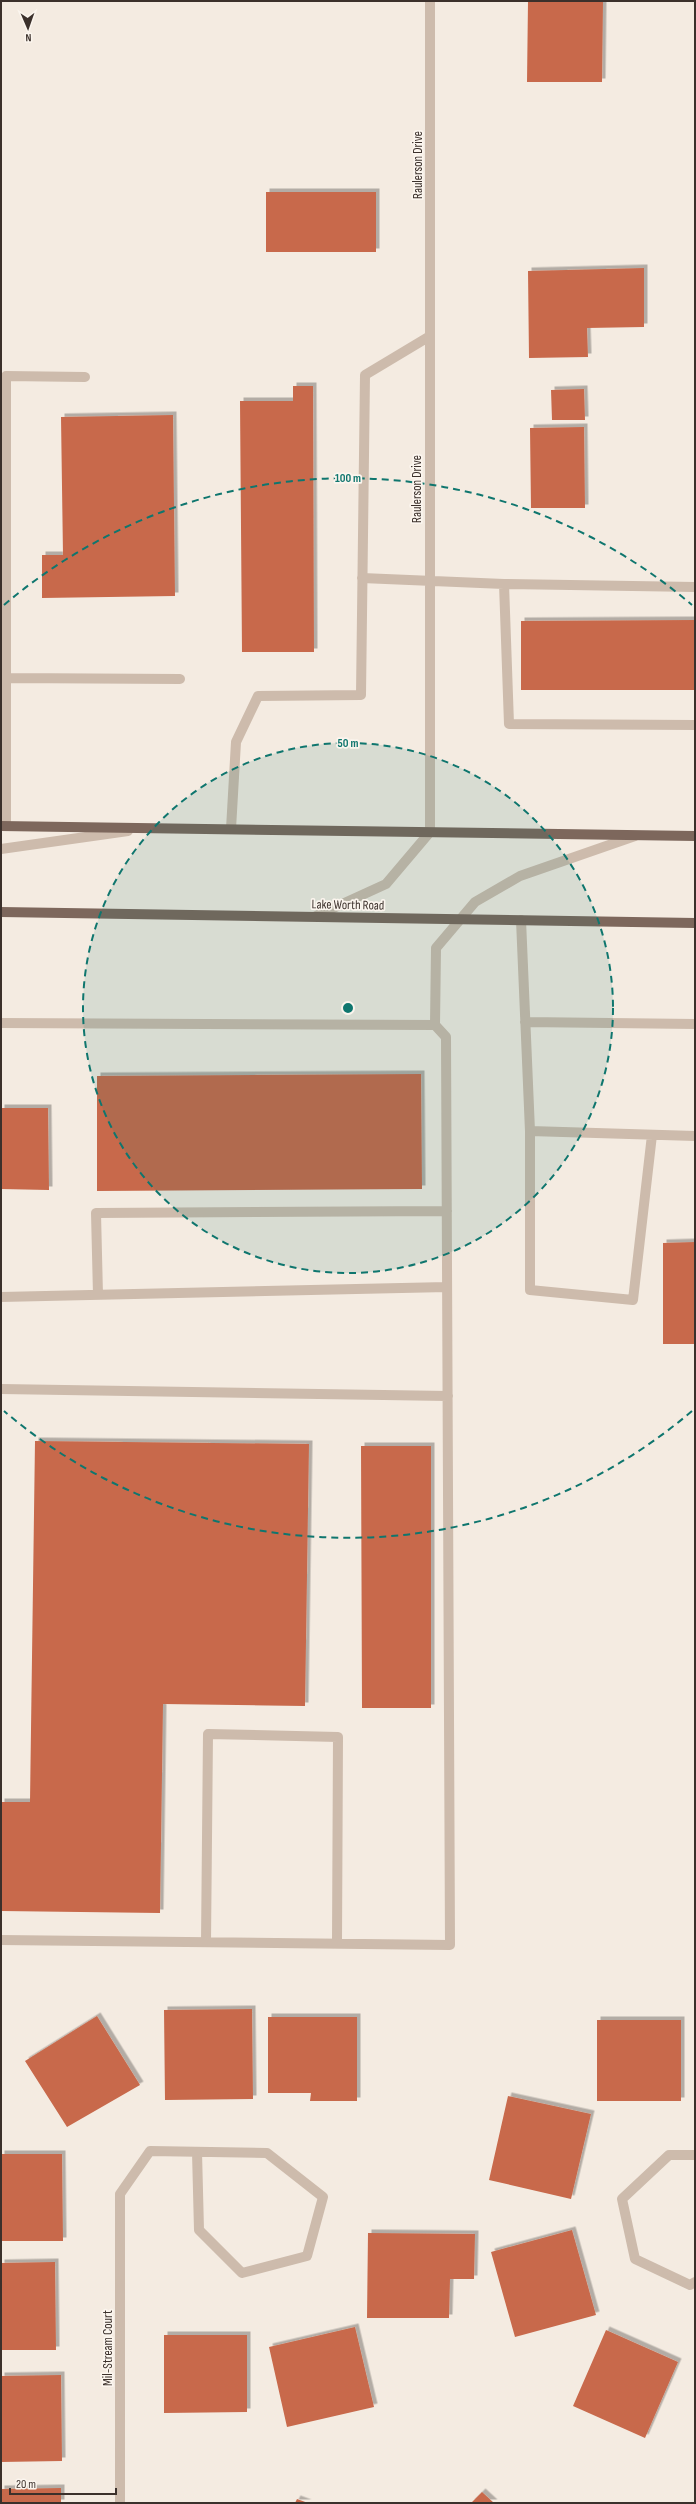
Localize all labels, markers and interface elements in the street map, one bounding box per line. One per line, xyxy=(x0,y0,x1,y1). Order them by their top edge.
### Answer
north arrow xyxy=(8,8,48,48)
text: N xyxy=(25,31,31,44)
street label: Raulerson Drive xyxy=(410,131,426,199)
street label: Raulerson Drive xyxy=(409,455,425,523)
text: 100 m xyxy=(335,471,361,486)
text: 50 m xyxy=(338,736,358,751)
street label: Lake Worth Road xyxy=(312,896,384,914)
centre of rings xyxy=(341,1001,355,1015)
street label: Mil-Stream Court xyxy=(100,2310,116,2386)
scale bar xyxy=(10,2470,116,2496)
text: 20 m xyxy=(16,2477,36,2492)

